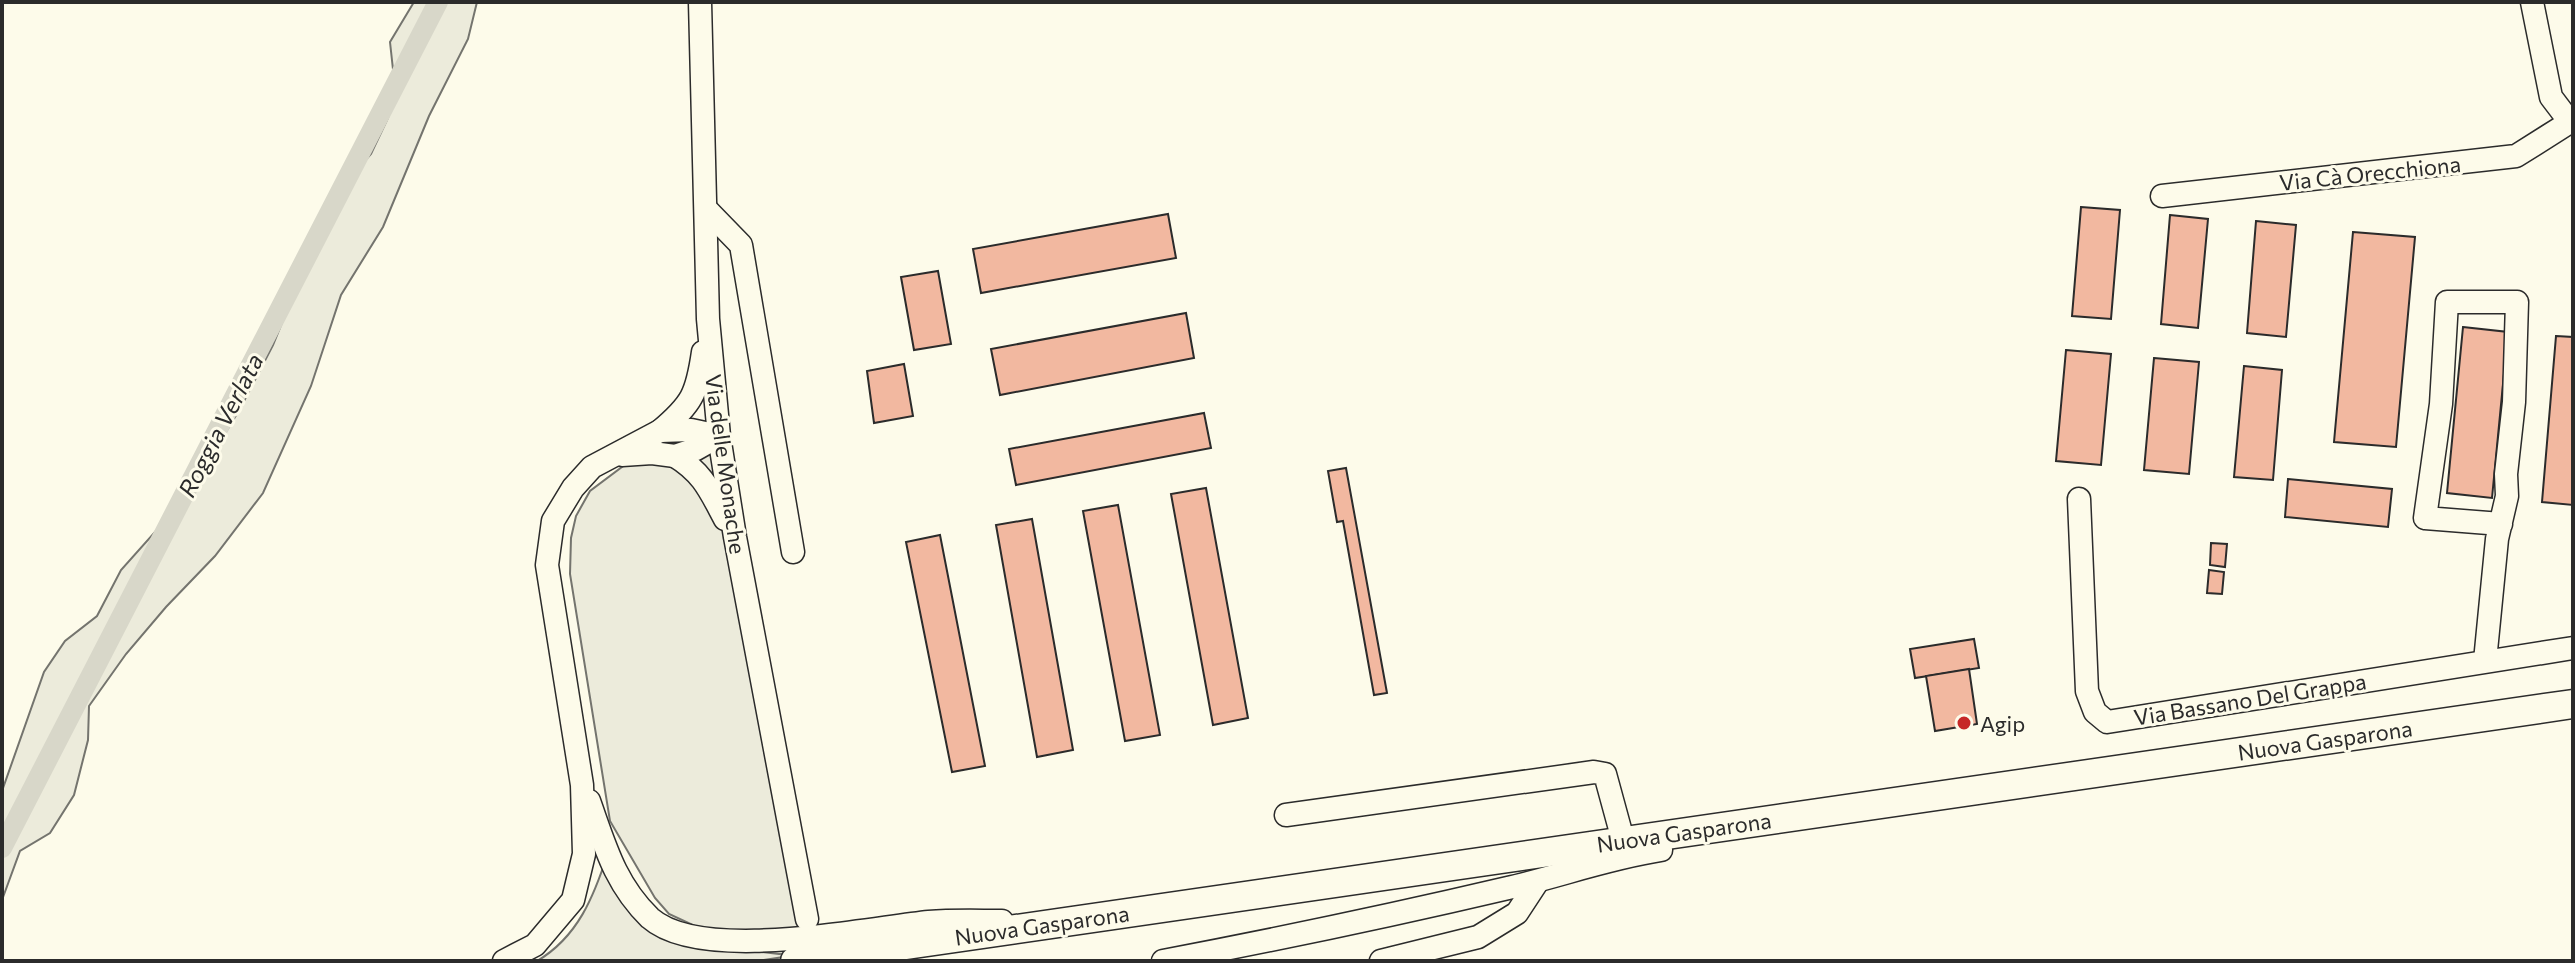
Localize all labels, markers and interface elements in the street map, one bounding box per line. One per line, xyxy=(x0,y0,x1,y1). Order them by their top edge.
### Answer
street label: Via Cà Orecchiona xyxy=(2278,150,2462,196)
water label: Roggia Verlata xyxy=(171,348,269,502)
street label: Via delle Monache xyxy=(700,372,752,556)
street label: Via Bassano Del Grappa xyxy=(2132,667,2368,731)
place label: Agip xyxy=(1980,710,2025,737)
marker: Agip xyxy=(1955,714,1973,732)
street label: Nuova Gasparona xyxy=(2236,714,2414,766)
street label: Nuova Gasparona xyxy=(1595,806,1773,858)
street label: Nuova Gasparona xyxy=(953,899,1131,951)

